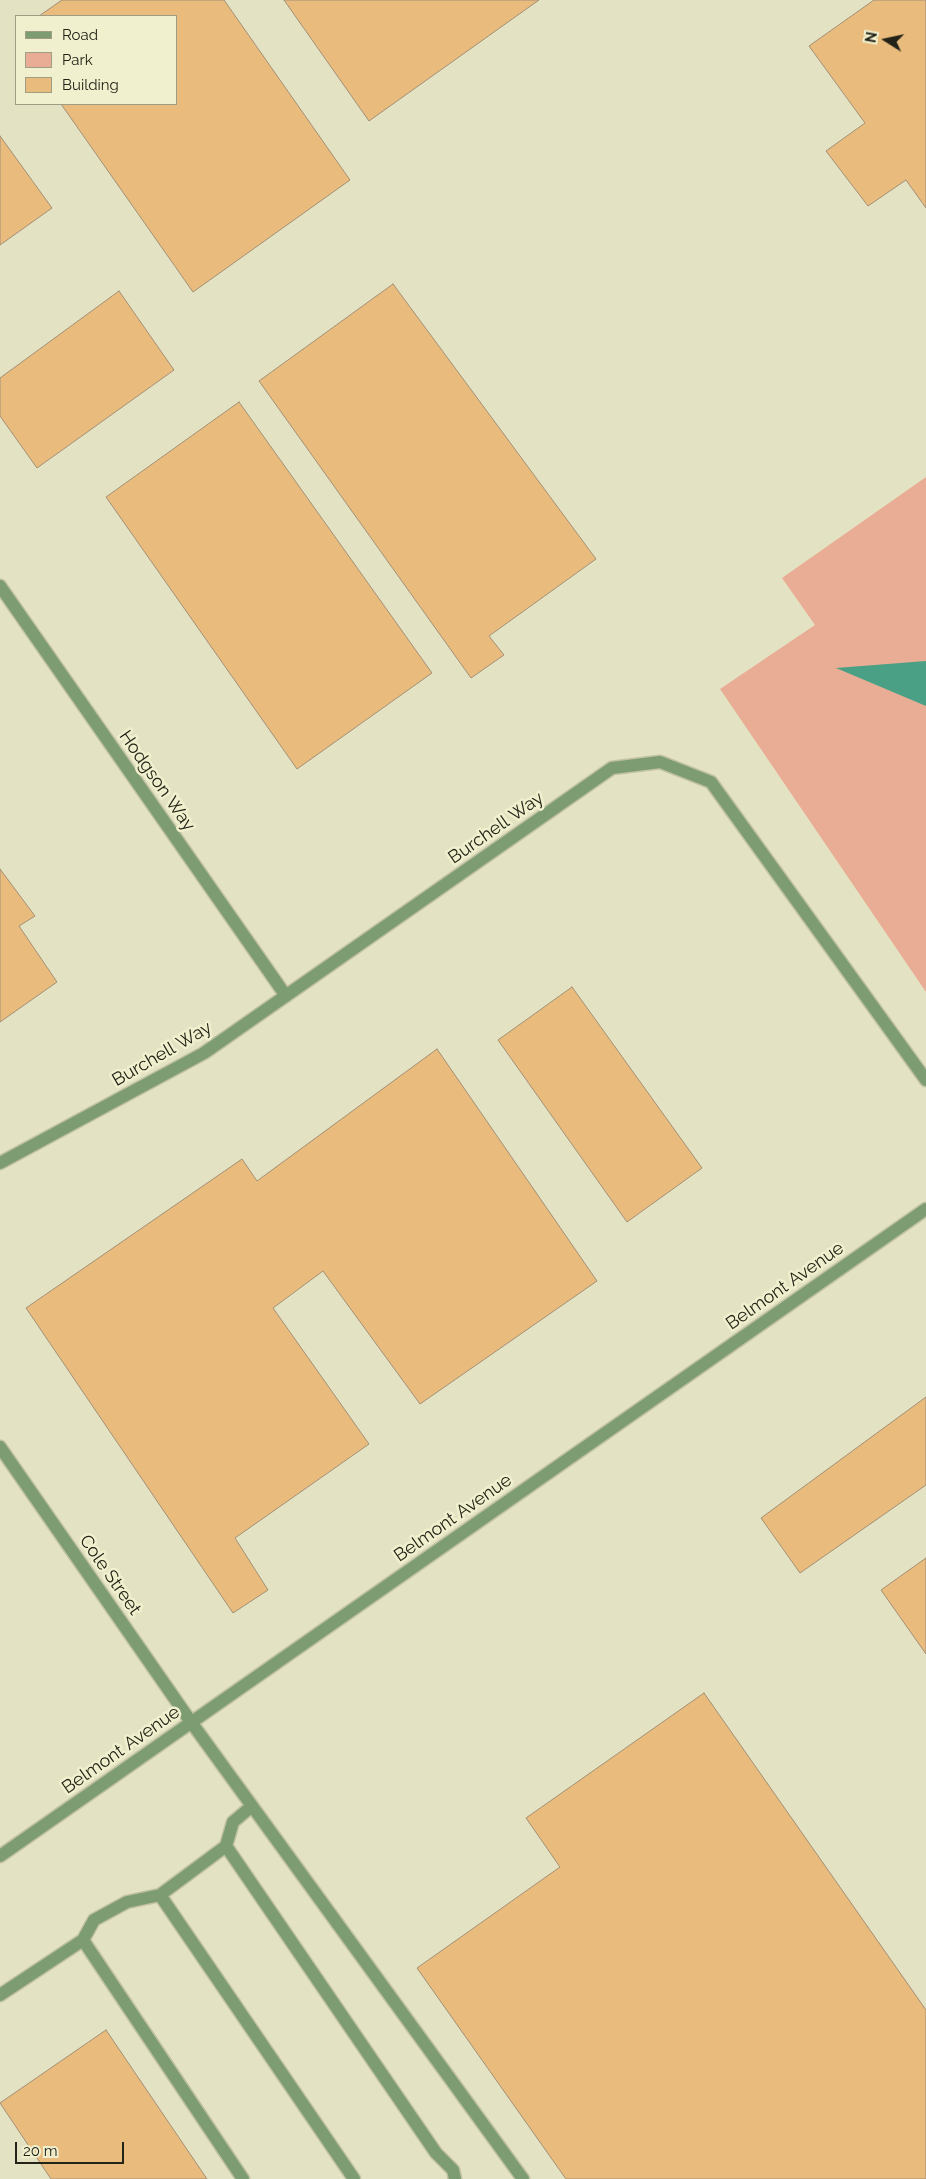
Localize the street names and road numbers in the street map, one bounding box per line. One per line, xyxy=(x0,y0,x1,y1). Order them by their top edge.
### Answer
street label: Hodgson Way xyxy=(114,727,200,835)
street label: Burchell Way xyxy=(444,787,548,869)
street label: Burchell Way xyxy=(108,1017,216,1091)
street label: Belmont Avenue xyxy=(722,1237,848,1335)
street label: Belmont Avenue xyxy=(390,1469,516,1567)
street label: Cole Street xyxy=(74,1531,146,1619)
street label: Belmont Avenue xyxy=(58,1701,184,1799)

